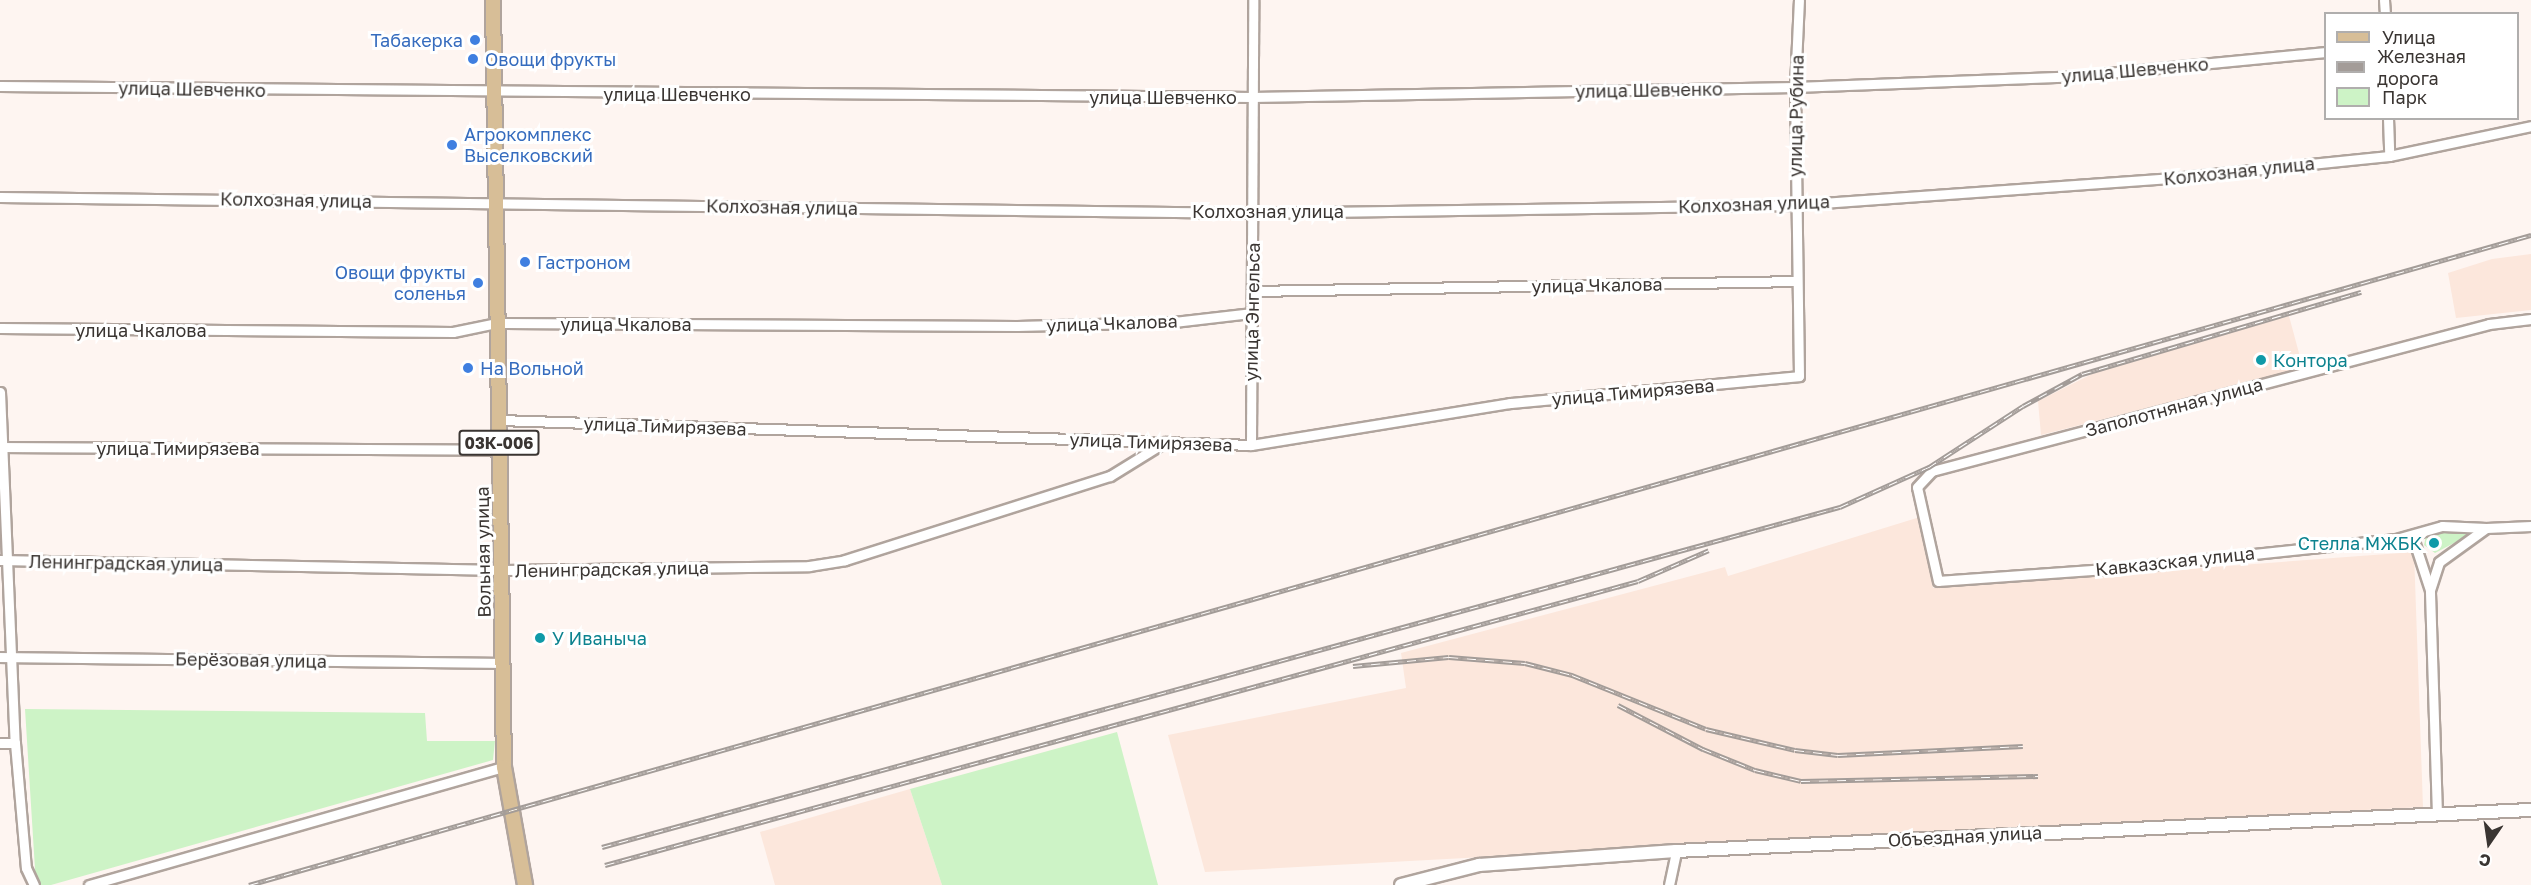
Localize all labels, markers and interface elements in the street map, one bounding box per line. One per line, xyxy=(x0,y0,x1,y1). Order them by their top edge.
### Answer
legend xyxy=(2324,12,2519,120)
text: Улица xyxy=(2382,26,2436,48)
place label: Табакерка xyxy=(371,29,463,51)
marker: Табакерка xyxy=(468,33,482,47)
text: Железная дорога xyxy=(2377,45,2466,89)
place label: Овощи фрукты xyxy=(485,48,616,70)
marker: Овощи фрукты xyxy=(466,52,480,66)
street label: улица Шевченко xyxy=(2061,53,2209,87)
street label: улица Рубина xyxy=(1784,55,1808,177)
street label: улица Шевченко xyxy=(118,77,266,101)
street label: улица Шевченко xyxy=(1575,78,1723,102)
street label: улица Шевченко xyxy=(603,83,751,105)
street label: улица Шевченко xyxy=(1089,86,1237,108)
text: Парк xyxy=(2382,86,2427,108)
place label: Агрокомплекс Выселковский xyxy=(464,124,593,166)
marker: Агрокомплекс Выселковский xyxy=(445,138,459,152)
street label: Колхозная улица xyxy=(2162,152,2316,190)
street label: Колхозная улица xyxy=(220,188,372,212)
street label: Колхозная улица xyxy=(1678,191,1830,217)
street label: Колхозная улица xyxy=(706,195,858,219)
street label: Колхозная улица xyxy=(1192,200,1344,222)
street label: улица Энгельса xyxy=(1240,242,1264,382)
place label: Гастроном xyxy=(537,251,631,273)
marker: Гастроном xyxy=(518,255,532,269)
place label: Овощи фрукты соленья xyxy=(335,262,466,304)
street label: улица Чкалова xyxy=(1531,273,1663,297)
marker: Овощи фрукты соленья xyxy=(471,276,485,290)
street label: улица Чкалова xyxy=(1046,310,1178,336)
street label: улица Чкалова xyxy=(560,313,692,335)
street label: улица Чкалова xyxy=(75,319,207,341)
place label: Контора xyxy=(2273,349,2348,371)
marker: Контора xyxy=(2254,353,2268,367)
place label: На Вольной xyxy=(480,357,584,379)
marker: На Вольной xyxy=(461,361,475,375)
street label: Заполотняная улица xyxy=(2083,373,2265,441)
street label: улица Тимирязева xyxy=(1551,374,1715,410)
street label: улица Тимирязева xyxy=(583,412,747,440)
street label: улица Тимирязева xyxy=(1069,428,1233,456)
road number: 03К-006 xyxy=(458,430,540,456)
street label: улица Тимирязева xyxy=(96,437,260,459)
street label: Вольная улица xyxy=(471,486,495,618)
place label: Стелла МЖБК xyxy=(2298,532,2422,554)
marker: Стелла МЖБК xyxy=(2427,536,2441,550)
street label: Кавказская улица xyxy=(2094,542,2256,580)
street label: Ленинградская улица xyxy=(29,551,223,575)
street label: Ленинградская улица xyxy=(515,557,709,581)
place label: У Иваныча xyxy=(552,627,647,649)
marker: У Иваныча xyxy=(533,631,547,645)
street label: Берёзовая улица xyxy=(175,648,327,672)
north arrow xyxy=(2459,813,2519,873)
street label: Объездная улица xyxy=(1887,821,2043,851)
text: С xyxy=(2477,850,2493,872)

